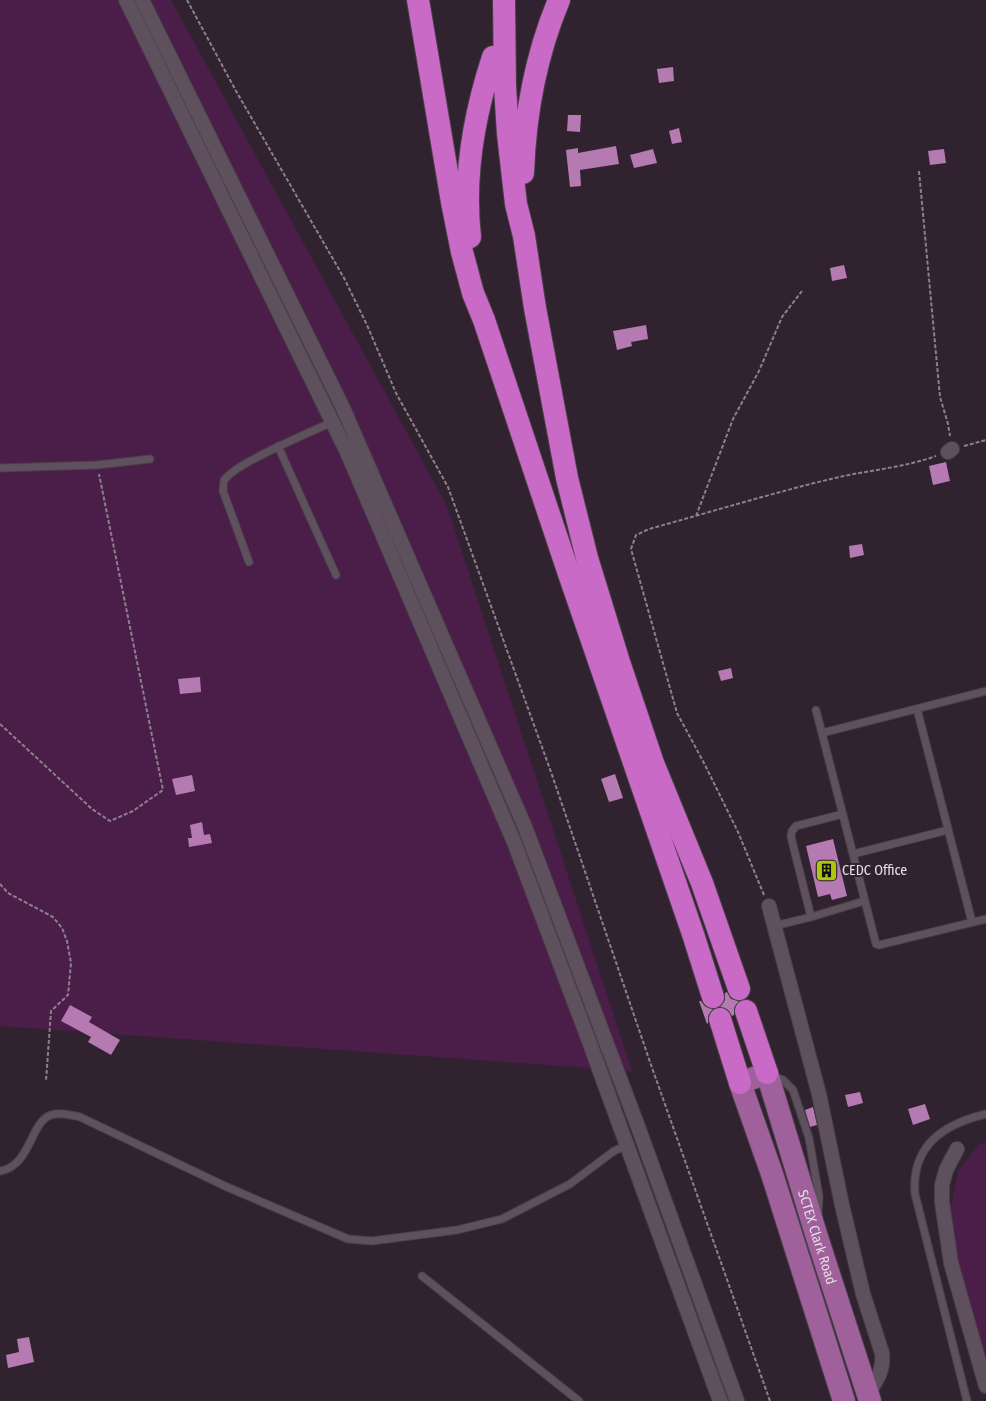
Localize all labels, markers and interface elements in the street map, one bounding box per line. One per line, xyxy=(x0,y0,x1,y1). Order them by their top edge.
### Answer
building icon: CEDC Office xyxy=(813,857,839,883)
place label: CEDC Office xyxy=(842,862,907,879)
street label: SCTEX Clark Road xyxy=(794,1188,840,1287)

